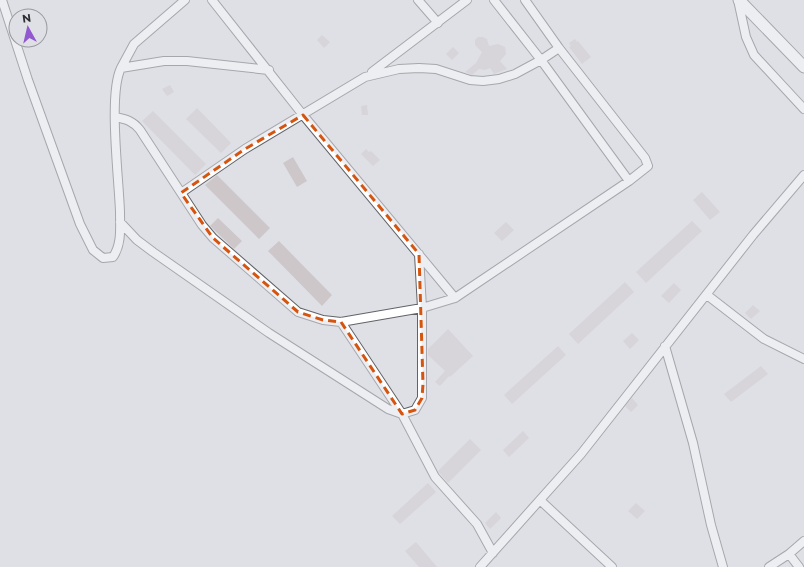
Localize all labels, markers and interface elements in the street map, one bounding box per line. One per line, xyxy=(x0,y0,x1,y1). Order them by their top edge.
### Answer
north arrow xyxy=(8,8,48,48)
text: N xyxy=(21,11,32,26)

